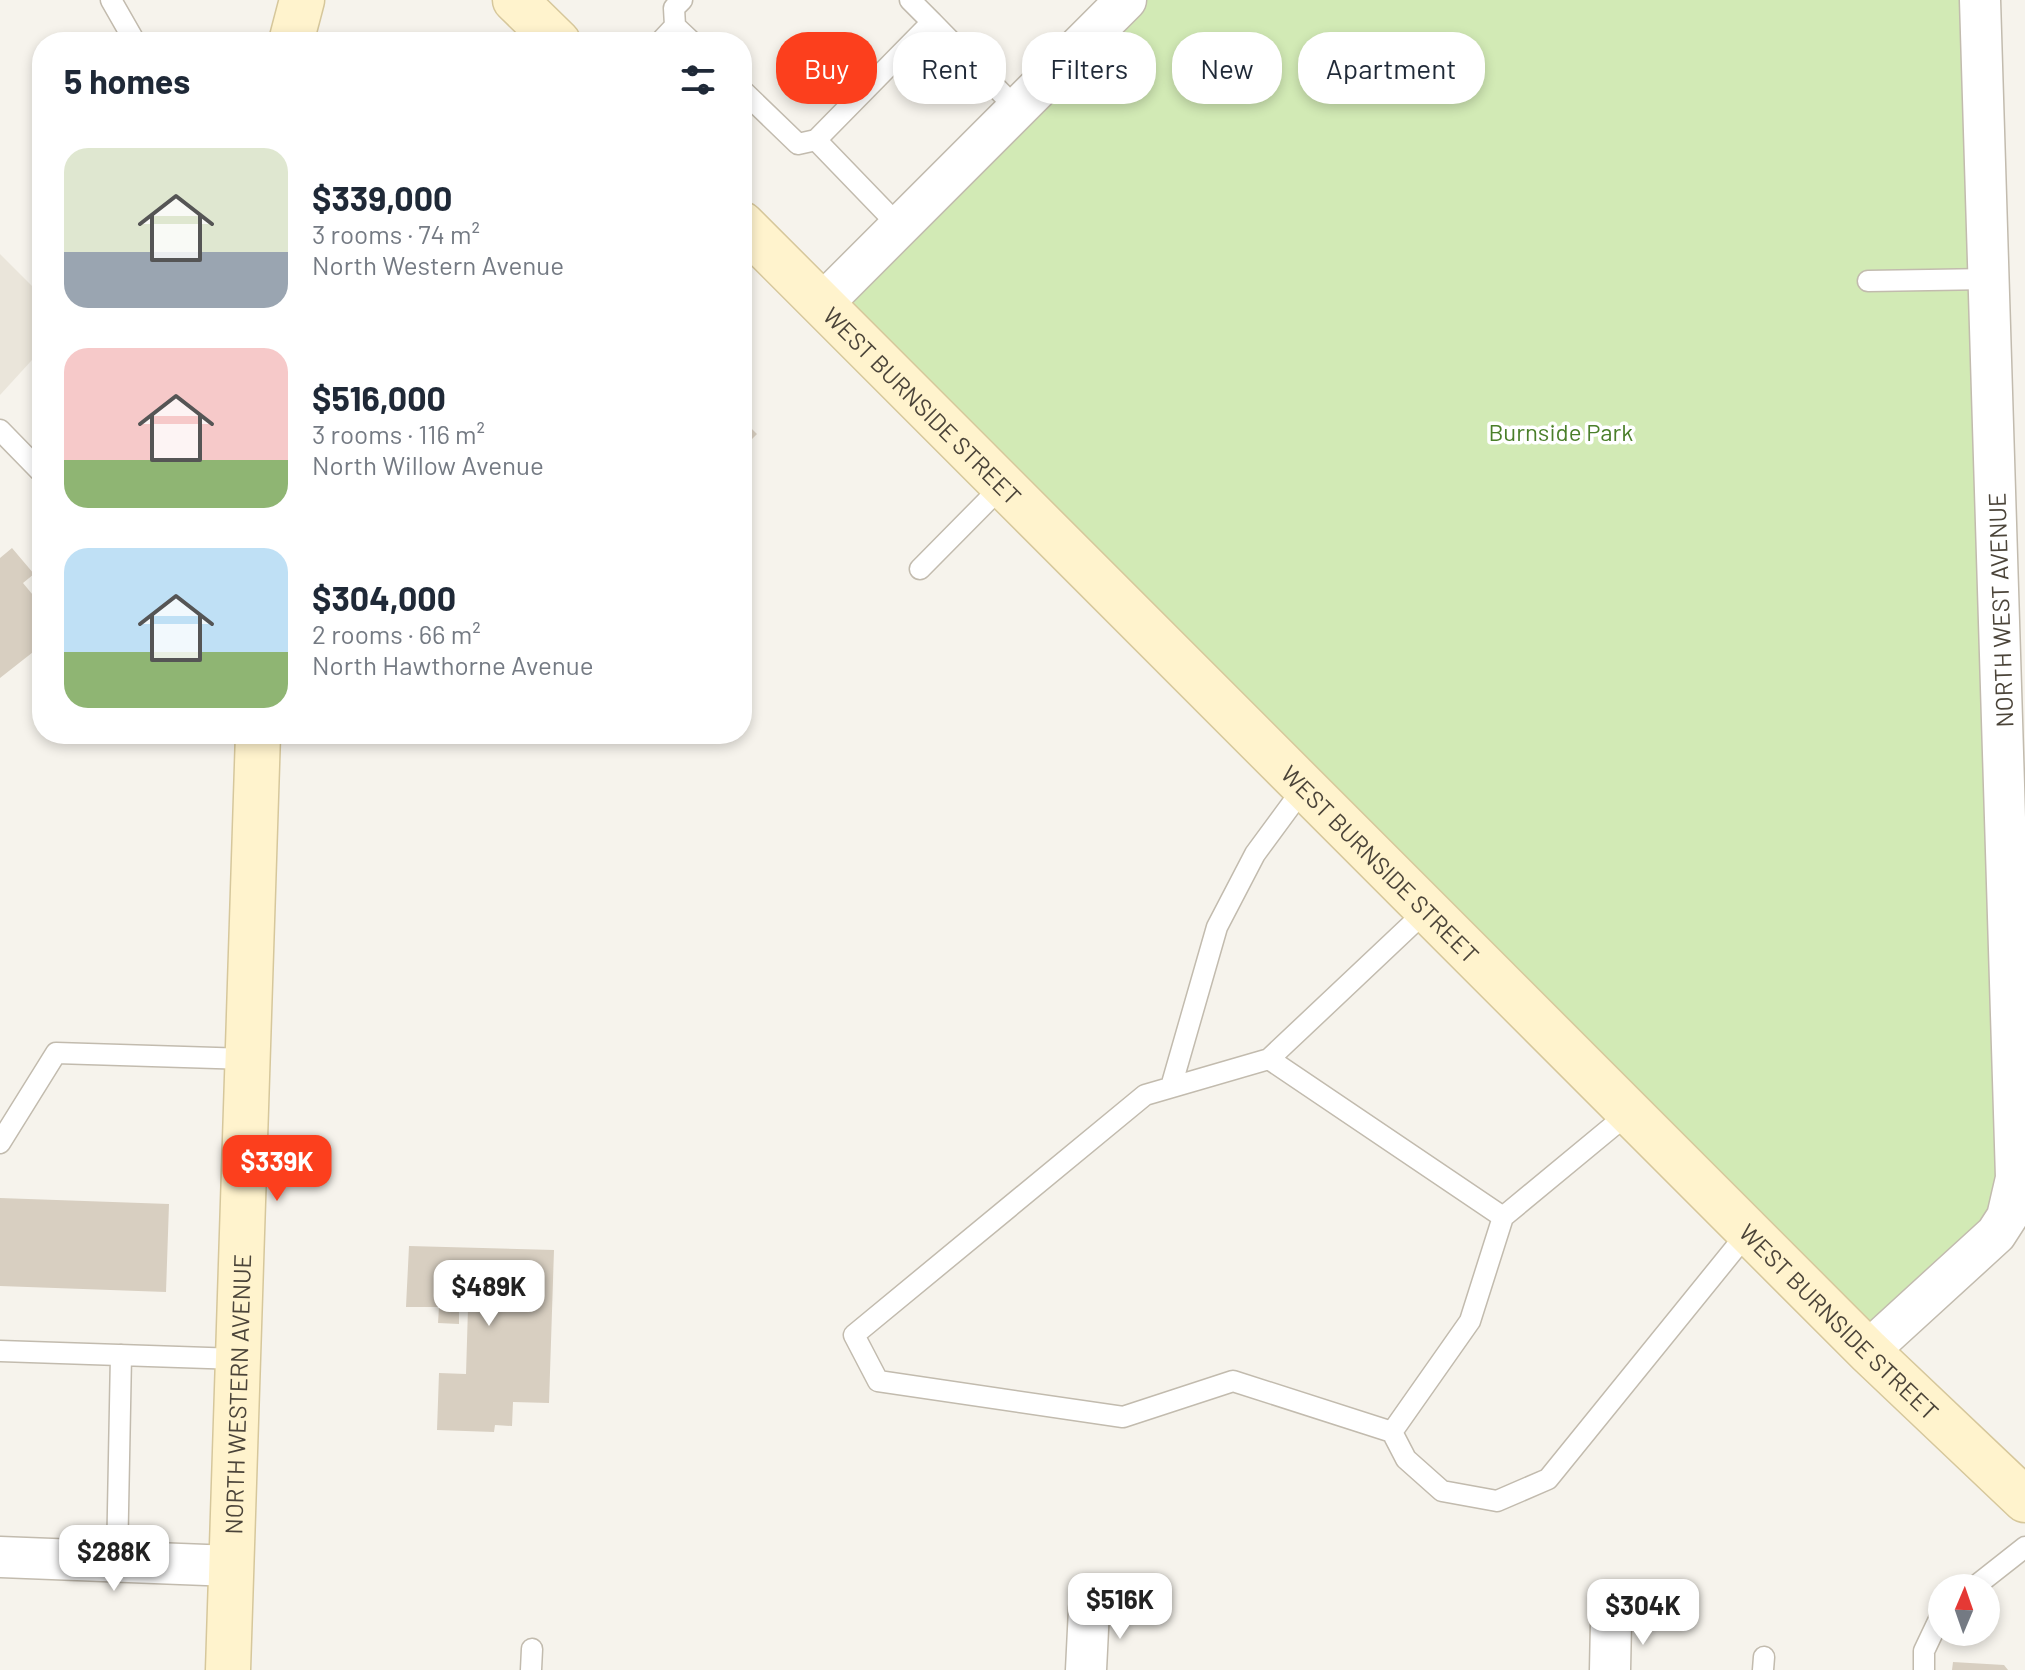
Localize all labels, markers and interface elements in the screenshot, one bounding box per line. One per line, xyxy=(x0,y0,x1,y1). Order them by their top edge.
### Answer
chip: Buy xyxy=(776,32,877,104)
chip: Rent xyxy=(893,32,1006,104)
chip: Filters xyxy=(1022,32,1156,104)
chip: New xyxy=(1172,32,1282,104)
chip: Apartment xyxy=(1298,32,1485,104)
icon: filters xyxy=(676,58,720,102)
text: 5 homes xyxy=(64,60,190,101)
text: $339,000 xyxy=(312,177,453,218)
icon: home xyxy=(128,180,224,276)
text: 3 rooms · 74 m² xyxy=(312,218,480,249)
text: North Western Avenue xyxy=(312,249,564,280)
street label: WEST BURNSIDE STREET xyxy=(818,300,1028,510)
text: $516,000 xyxy=(312,377,446,418)
icon: home xyxy=(128,380,224,476)
park label: Burnside Park xyxy=(1489,417,1633,446)
text: 3 rooms · 116 m² xyxy=(312,418,485,449)
text: North Willow Avenue xyxy=(312,449,544,480)
street label: NORTH WEST AVENUE xyxy=(1981,492,2019,728)
text: $304,000 xyxy=(312,577,456,618)
icon: home xyxy=(128,580,224,676)
text: 2 rooms · 66 m² xyxy=(312,618,481,649)
text: North Hawthorne Avenue xyxy=(312,649,594,680)
street label: WEST BURNSIDE STREET xyxy=(1276,759,1486,969)
pin: $339K xyxy=(221,1135,333,1203)
text: $339K xyxy=(240,1145,314,1176)
street label: WEST BURNSIDE STREET xyxy=(1734,1217,1945,1425)
street label: NORTH WESTERN AVENUE xyxy=(218,1253,256,1535)
pin: $489K xyxy=(433,1260,545,1328)
text: $489K xyxy=(452,1270,526,1301)
pin: $288K xyxy=(58,1525,170,1593)
text: $288K xyxy=(77,1535,151,1566)
pin: $516K xyxy=(1064,1573,1176,1641)
north arrow xyxy=(1928,1574,2000,1646)
map controls xyxy=(1928,1574,2000,1646)
pin: $304K xyxy=(1587,1579,1699,1647)
text: $516K xyxy=(1086,1583,1154,1614)
text: $304K xyxy=(1605,1589,1681,1620)

